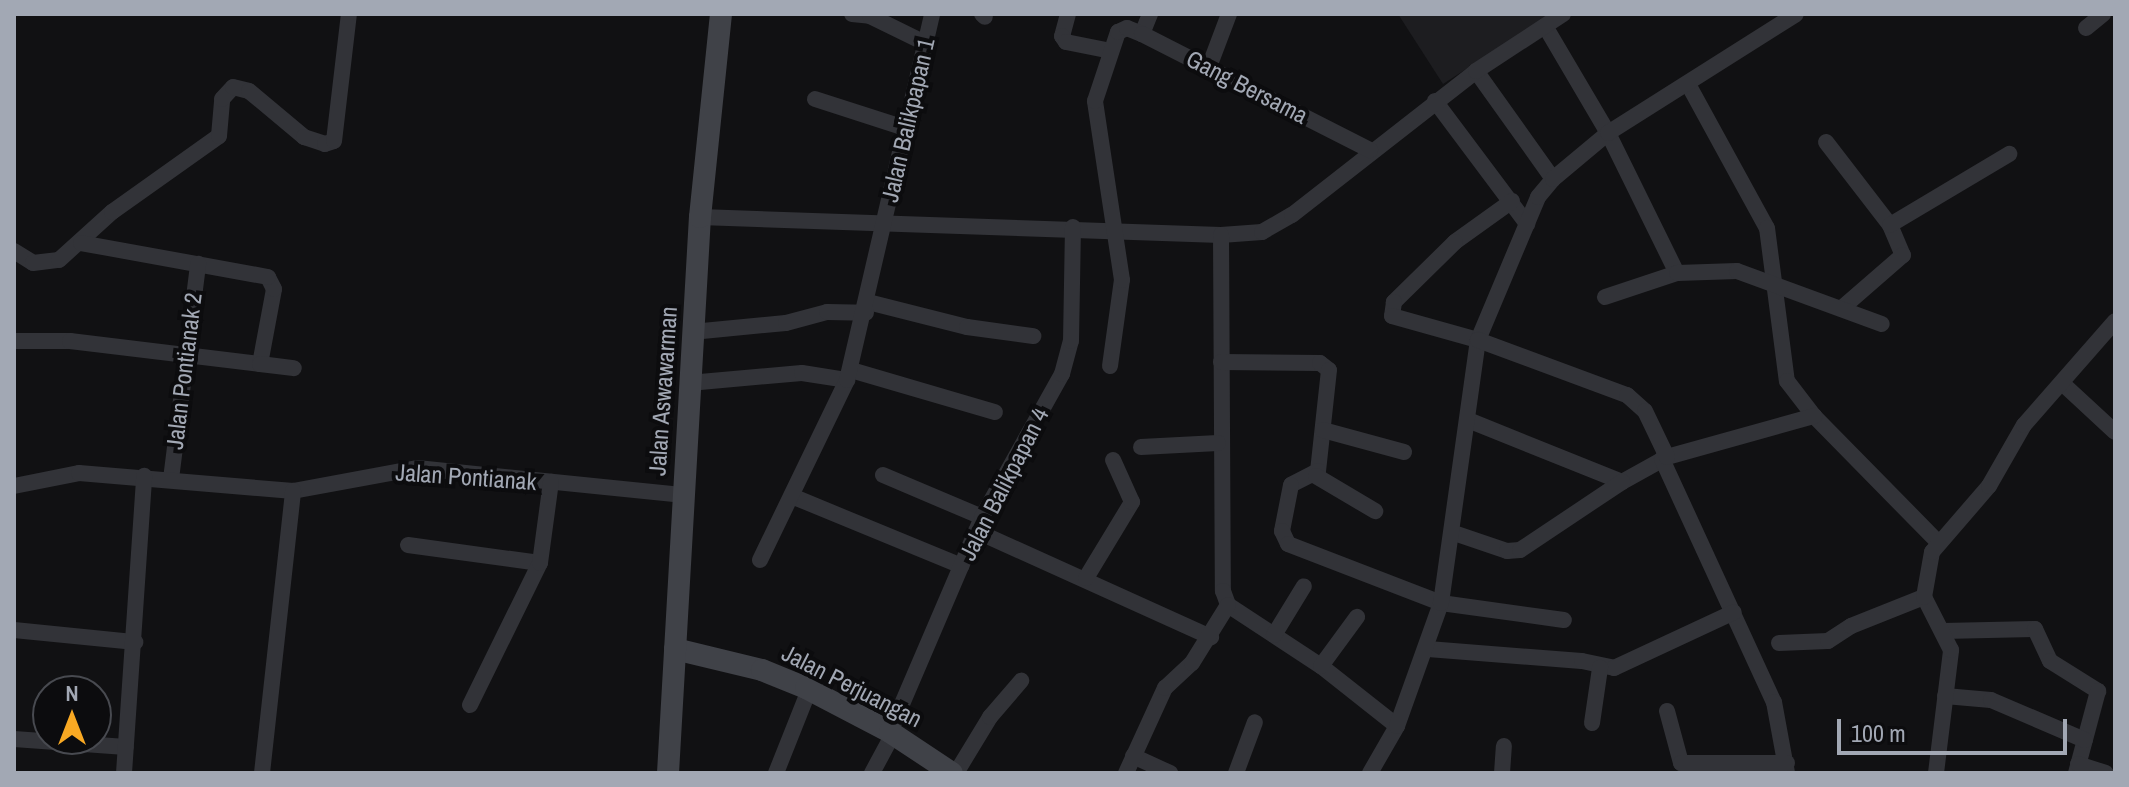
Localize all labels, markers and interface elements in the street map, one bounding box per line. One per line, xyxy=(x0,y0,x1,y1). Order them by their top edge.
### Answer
street label: Jalan Balikpapan 1 xyxy=(875,35,941,205)
street label: Gang Bersama xyxy=(1181,44,1313,130)
street label: Jalan Pontianak 2 xyxy=(160,291,208,451)
street label: Jalan Aswawarman xyxy=(643,305,683,477)
street label: Jalan Balikpapan 4 xyxy=(953,403,1055,565)
street label: Jalan Pontianak xyxy=(395,458,537,496)
street label: Jalan Perjuangan xyxy=(777,638,927,734)
north arrow xyxy=(32,675,112,755)
text: N xyxy=(65,678,79,708)
scale bar xyxy=(1841,703,2071,753)
text: 100 m xyxy=(1851,717,1906,749)

